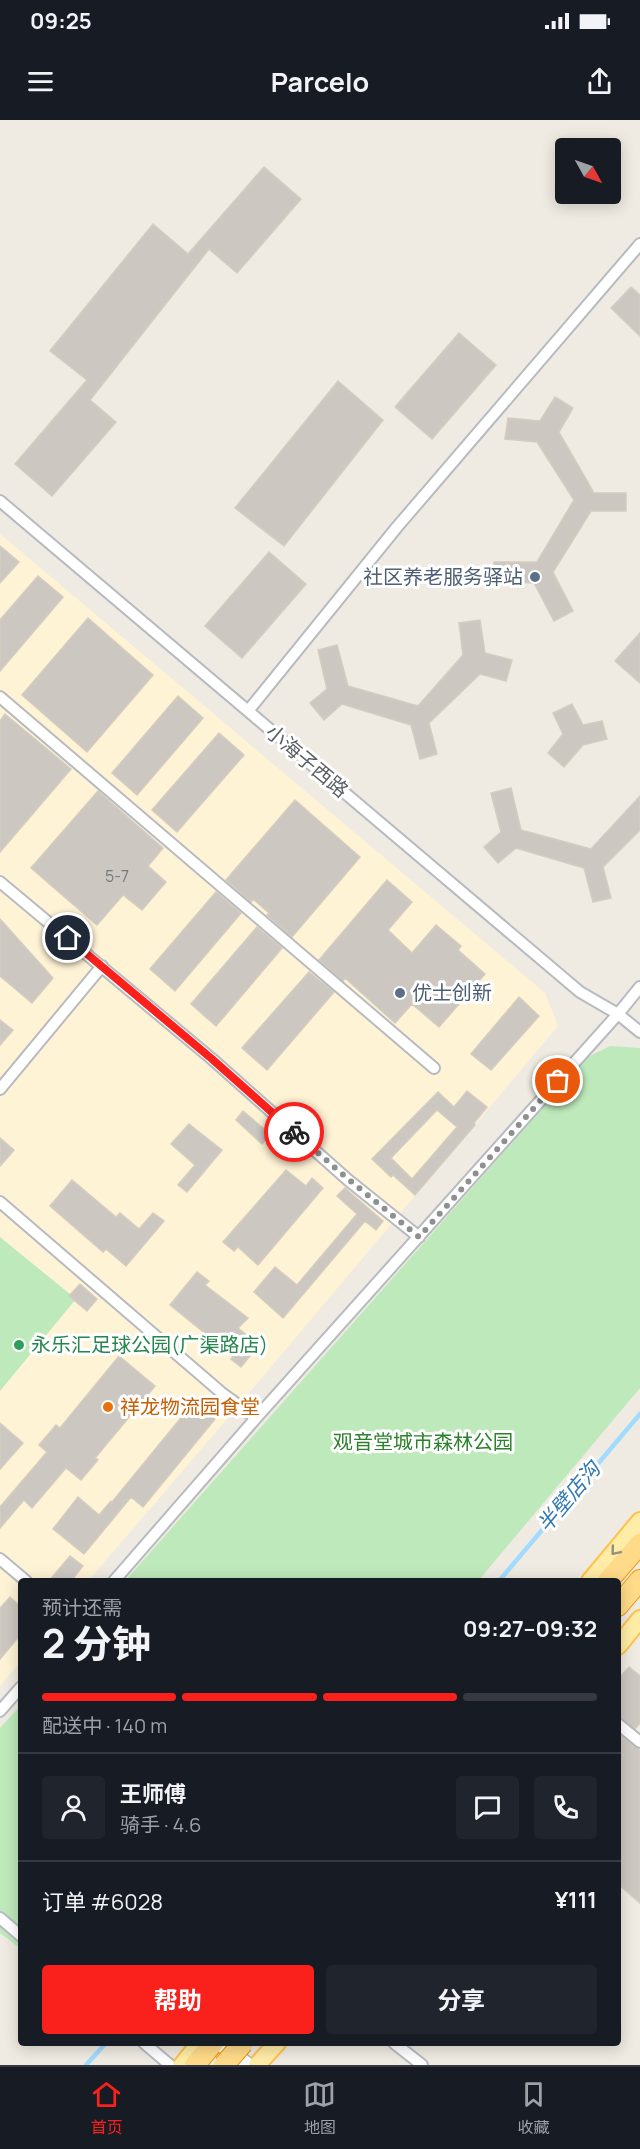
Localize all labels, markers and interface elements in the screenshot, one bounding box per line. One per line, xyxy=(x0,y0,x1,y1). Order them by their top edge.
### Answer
text: 09:25 xyxy=(30,6,92,36)
text: Parcelo xyxy=(271,63,369,100)
icon: menu xyxy=(24,65,57,98)
icon: share xyxy=(583,65,616,98)
north arrow xyxy=(555,138,621,204)
map controls xyxy=(555,138,621,204)
place label: 社区养老服务驿站 xyxy=(363,563,523,590)
marker: 社区养老服务驿站 xyxy=(528,570,542,584)
street label: 小海子西路 xyxy=(260,718,354,803)
house number: 5-7 xyxy=(105,865,129,887)
pin xyxy=(42,912,93,963)
icon: home xyxy=(51,921,84,954)
place label: 优士创新 xyxy=(412,979,492,1006)
marker: 优士创新 xyxy=(393,986,407,1000)
pin xyxy=(532,1055,583,1106)
icon: bag xyxy=(541,1064,574,1097)
courier xyxy=(264,1102,324,1162)
icon: bike xyxy=(278,1116,311,1149)
place label: 永乐汇足球公园(广渠路店) xyxy=(31,1331,268,1358)
marker: 永乐汇足球公园(广渠路店) xyxy=(12,1338,26,1352)
place label: 祥龙物流园食堂 xyxy=(120,1393,260,1420)
marker: 祥龙物流园食堂 xyxy=(101,1400,115,1414)
park label: 观音堂城市森林公园 xyxy=(333,1428,513,1455)
water label: 半壁店沟 xyxy=(531,1454,607,1538)
one-way arrow xyxy=(611,1544,622,1555)
text: 预计还需 xyxy=(42,1594,122,1621)
text: 09:27–09:32 xyxy=(463,1614,597,1644)
text: 2 分钟 xyxy=(42,1616,151,1670)
text: 配送中 · 140 m xyxy=(42,1712,167,1739)
button: person xyxy=(42,1776,105,1839)
button: chat xyxy=(456,1776,519,1839)
button: phone xyxy=(534,1776,597,1839)
text: 王师傅 xyxy=(120,1779,186,1809)
text: 骑手 · 4.6 xyxy=(120,1811,201,1838)
text: ¥111 xyxy=(555,1885,597,1915)
text: 订单 #6028 xyxy=(42,1887,163,1917)
button: 帮助 xyxy=(42,1965,314,2034)
button: 分享 xyxy=(326,1965,597,2034)
tab: 首页 xyxy=(90,2078,123,2138)
tab: 地图 xyxy=(303,2078,336,2138)
tab: 收藏 xyxy=(517,2078,550,2138)

